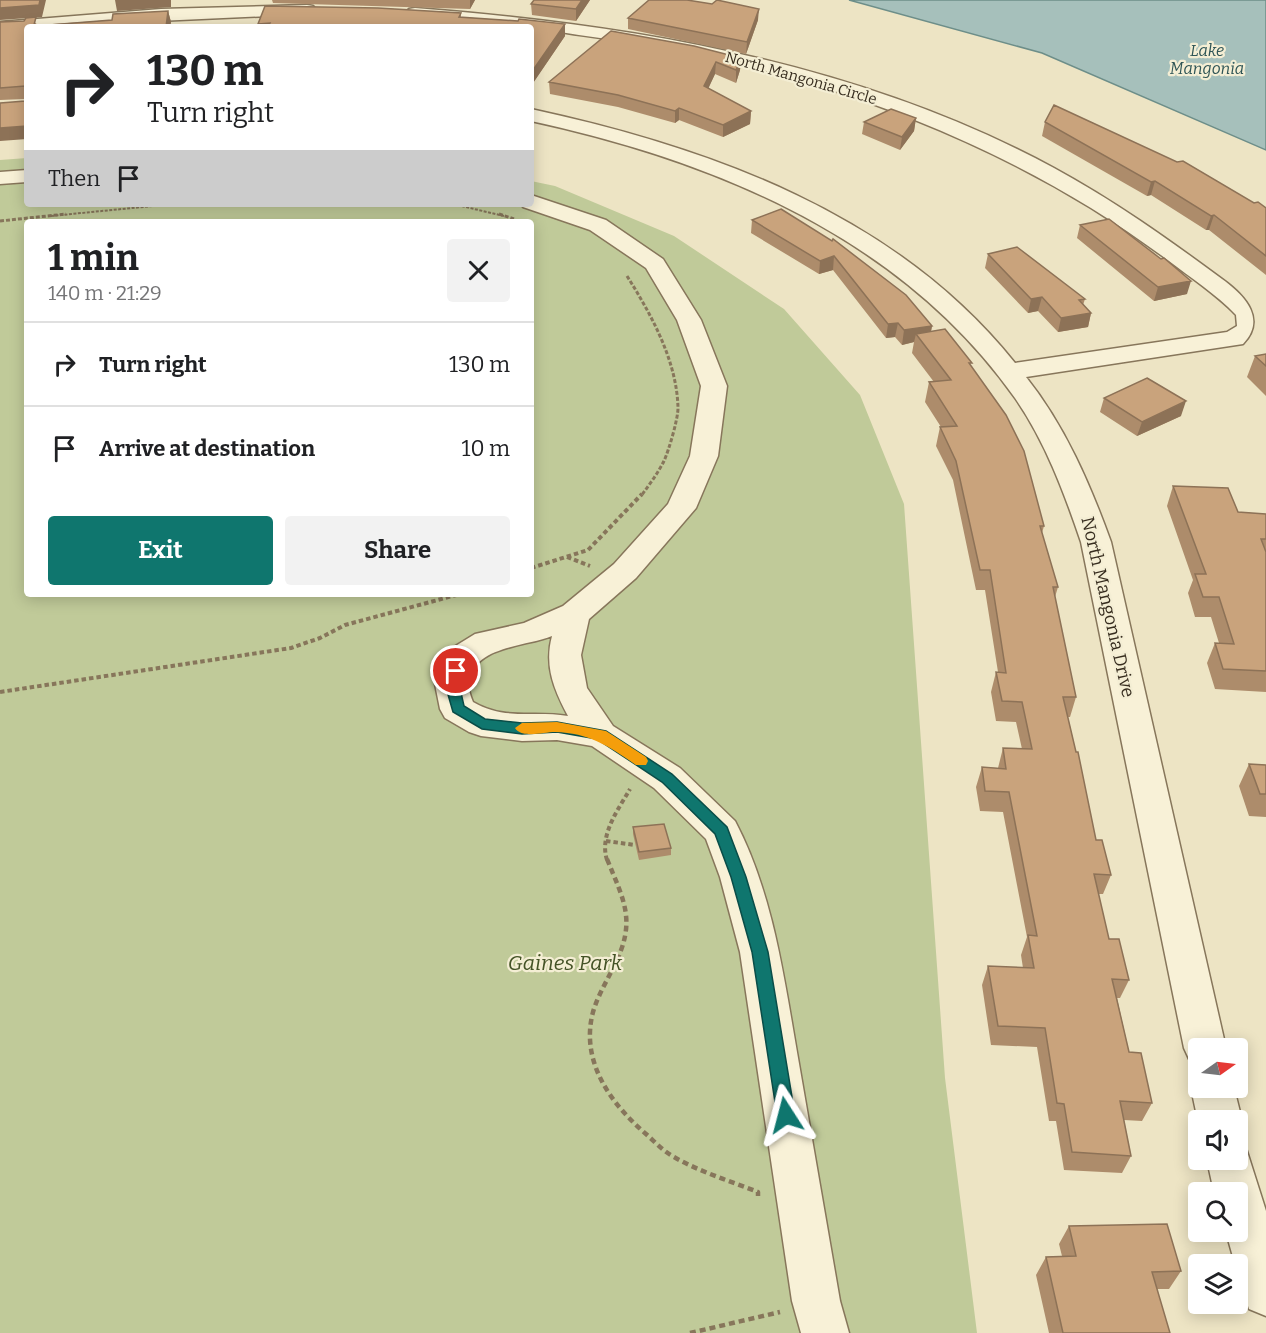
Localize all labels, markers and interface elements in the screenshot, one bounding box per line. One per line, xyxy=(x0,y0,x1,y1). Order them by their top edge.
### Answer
water label: Lake Mangonia xyxy=(1170,41,1244,78)
text: 130 m xyxy=(147,46,264,96)
icon: right xyxy=(48,48,126,126)
street label: North Mangonia Circle xyxy=(723,48,879,108)
text: Turn right xyxy=(147,97,274,129)
icon: arrive xyxy=(112,162,145,195)
text: Then xyxy=(48,165,100,192)
text: 1 min xyxy=(48,236,139,280)
button: close xyxy=(447,239,510,302)
text: 140 m · 21:29 xyxy=(48,281,162,305)
icon: right xyxy=(48,348,81,381)
text: Turn right xyxy=(99,351,207,378)
text: 130 m xyxy=(449,351,510,378)
icon: arrive xyxy=(48,432,81,465)
text: Arrive at destination xyxy=(99,435,315,462)
text: 10 m xyxy=(462,435,510,462)
street label: North Mangonia Drive xyxy=(1076,514,1140,700)
button: Exit xyxy=(48,516,273,585)
button: Share xyxy=(285,516,510,585)
pin xyxy=(430,645,481,696)
icon: arrive xyxy=(439,654,472,687)
park label: Gaines Park xyxy=(508,950,623,976)
north arrow xyxy=(1188,1038,1248,1098)
map controls xyxy=(1188,1038,1248,1314)
position arrow xyxy=(754,1083,818,1147)
button: sound xyxy=(1188,1110,1248,1170)
button: search xyxy=(1188,1182,1248,1242)
button: layers xyxy=(1188,1254,1248,1314)

